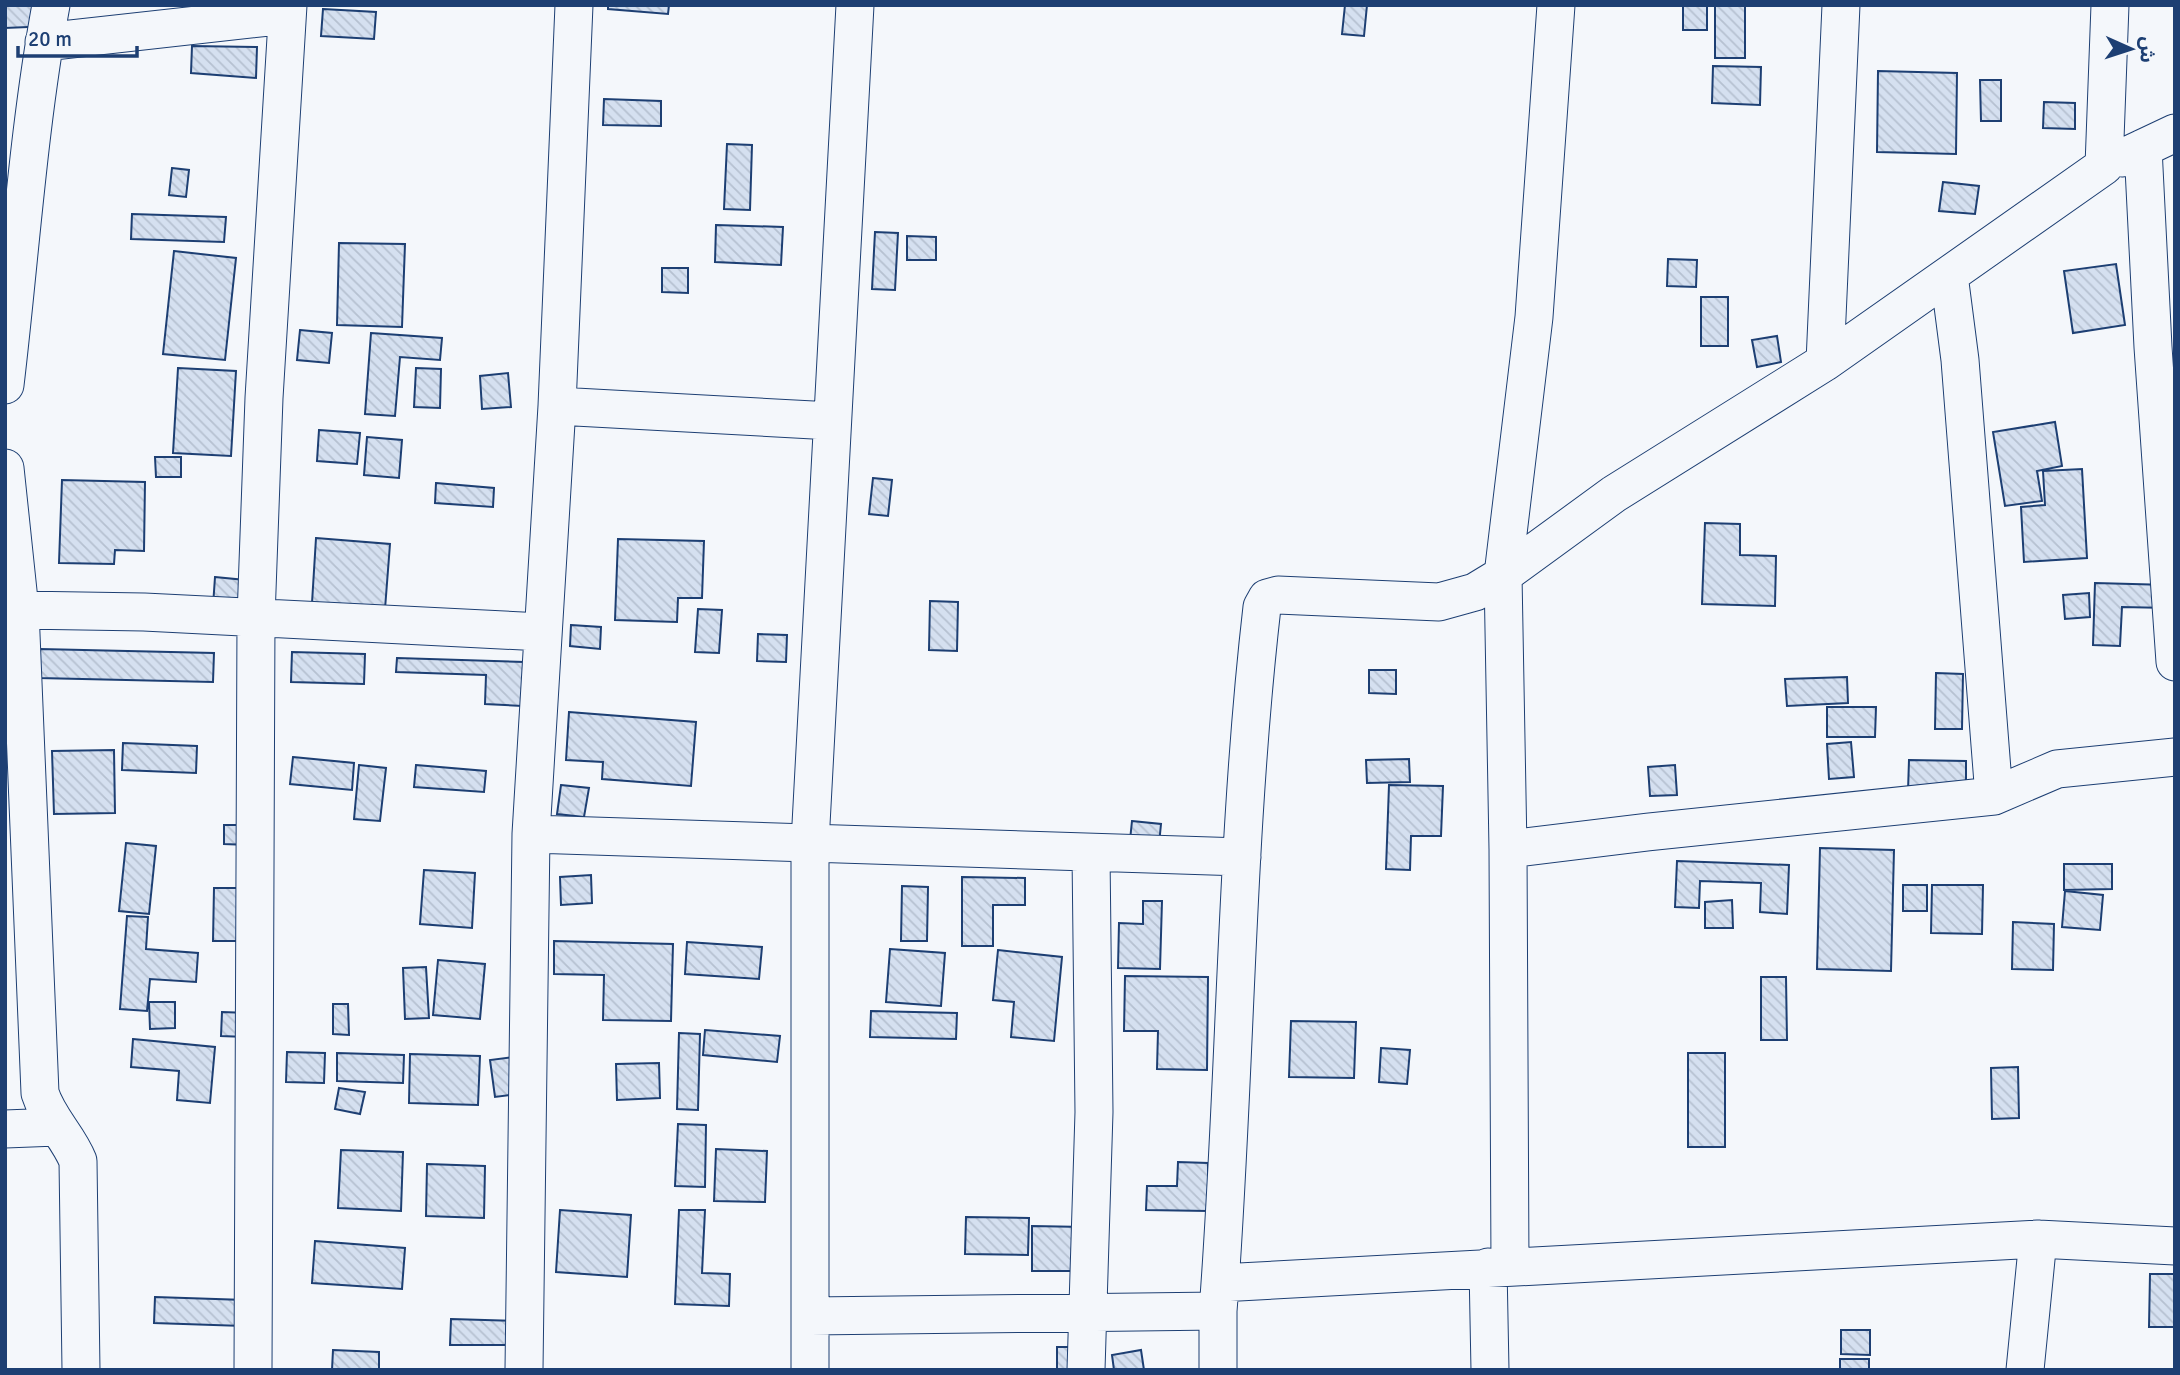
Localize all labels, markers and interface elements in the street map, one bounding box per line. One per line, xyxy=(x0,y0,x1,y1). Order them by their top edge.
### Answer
scale bar xyxy=(18,14,136,58)
north arrow xyxy=(2096,14,2166,84)
text: 20 m xyxy=(28,26,72,52)
text: ش xyxy=(2134,36,2160,63)

